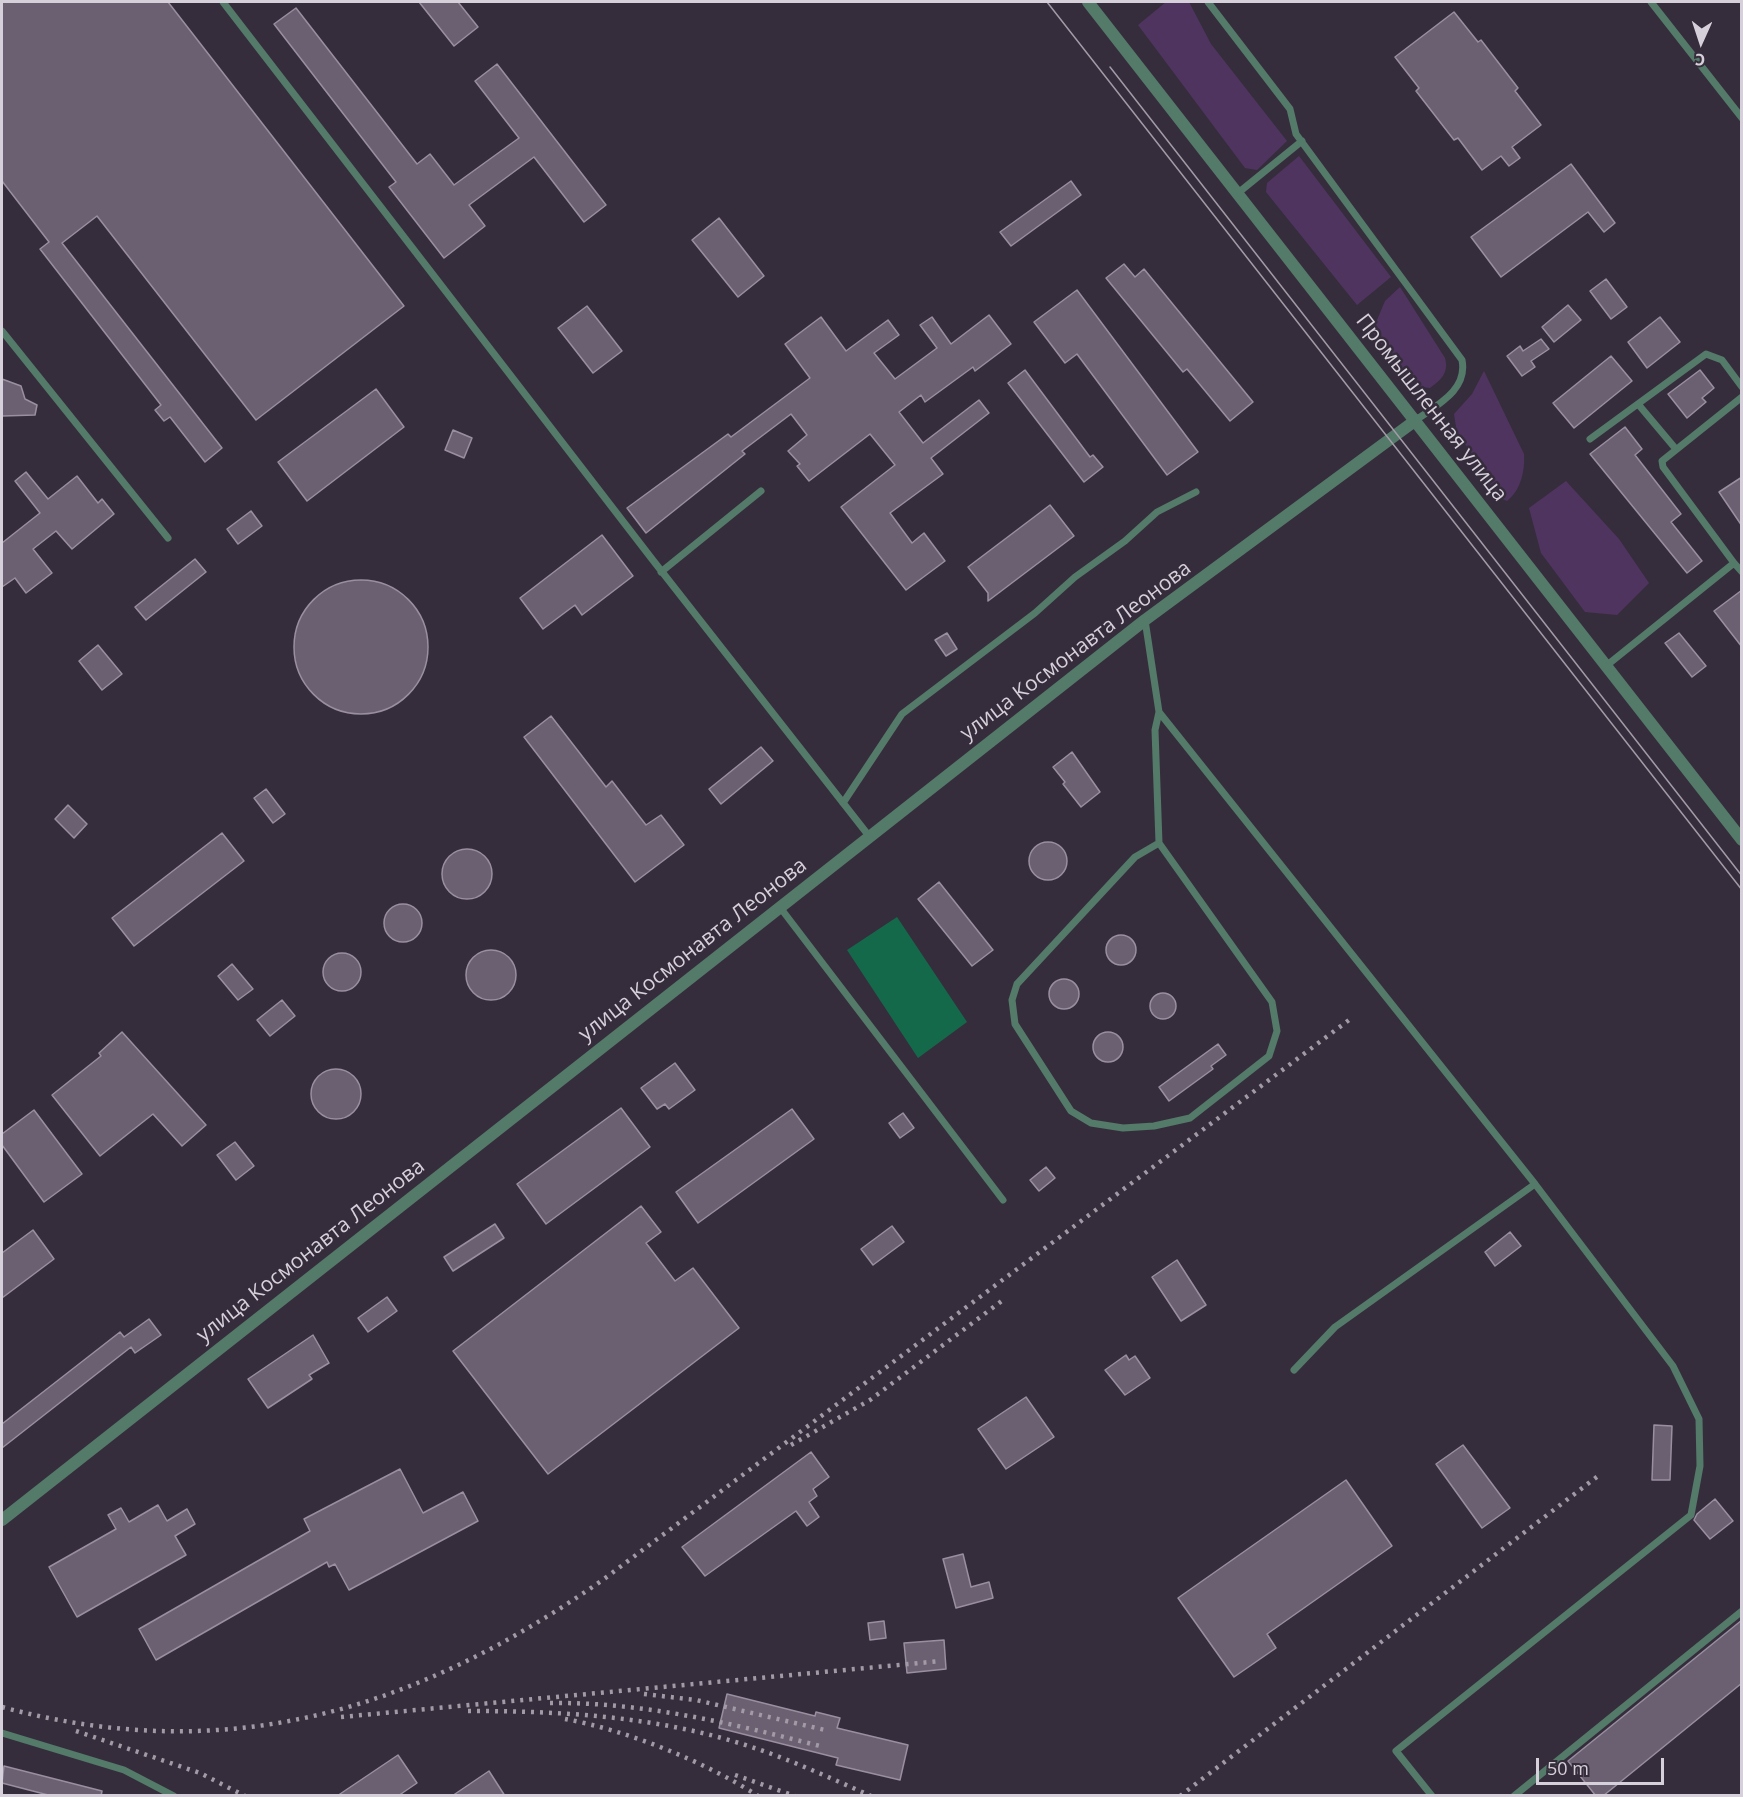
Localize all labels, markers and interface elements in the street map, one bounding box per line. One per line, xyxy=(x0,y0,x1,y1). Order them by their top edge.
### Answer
north arrow xyxy=(1671,12,1731,72)
text: С xyxy=(1694,49,1706,71)
street label: Промышленная улица xyxy=(1350,309,1512,507)
street label: улица Космонавта Леонова xyxy=(956,556,1196,746)
street label: улица Космонавта Леонова xyxy=(574,853,812,1047)
street label: улица Космонавта Леонова xyxy=(192,1154,430,1348)
scale bar xyxy=(1539,1746,1666,1784)
text: 50 m xyxy=(1547,1756,1589,1780)

